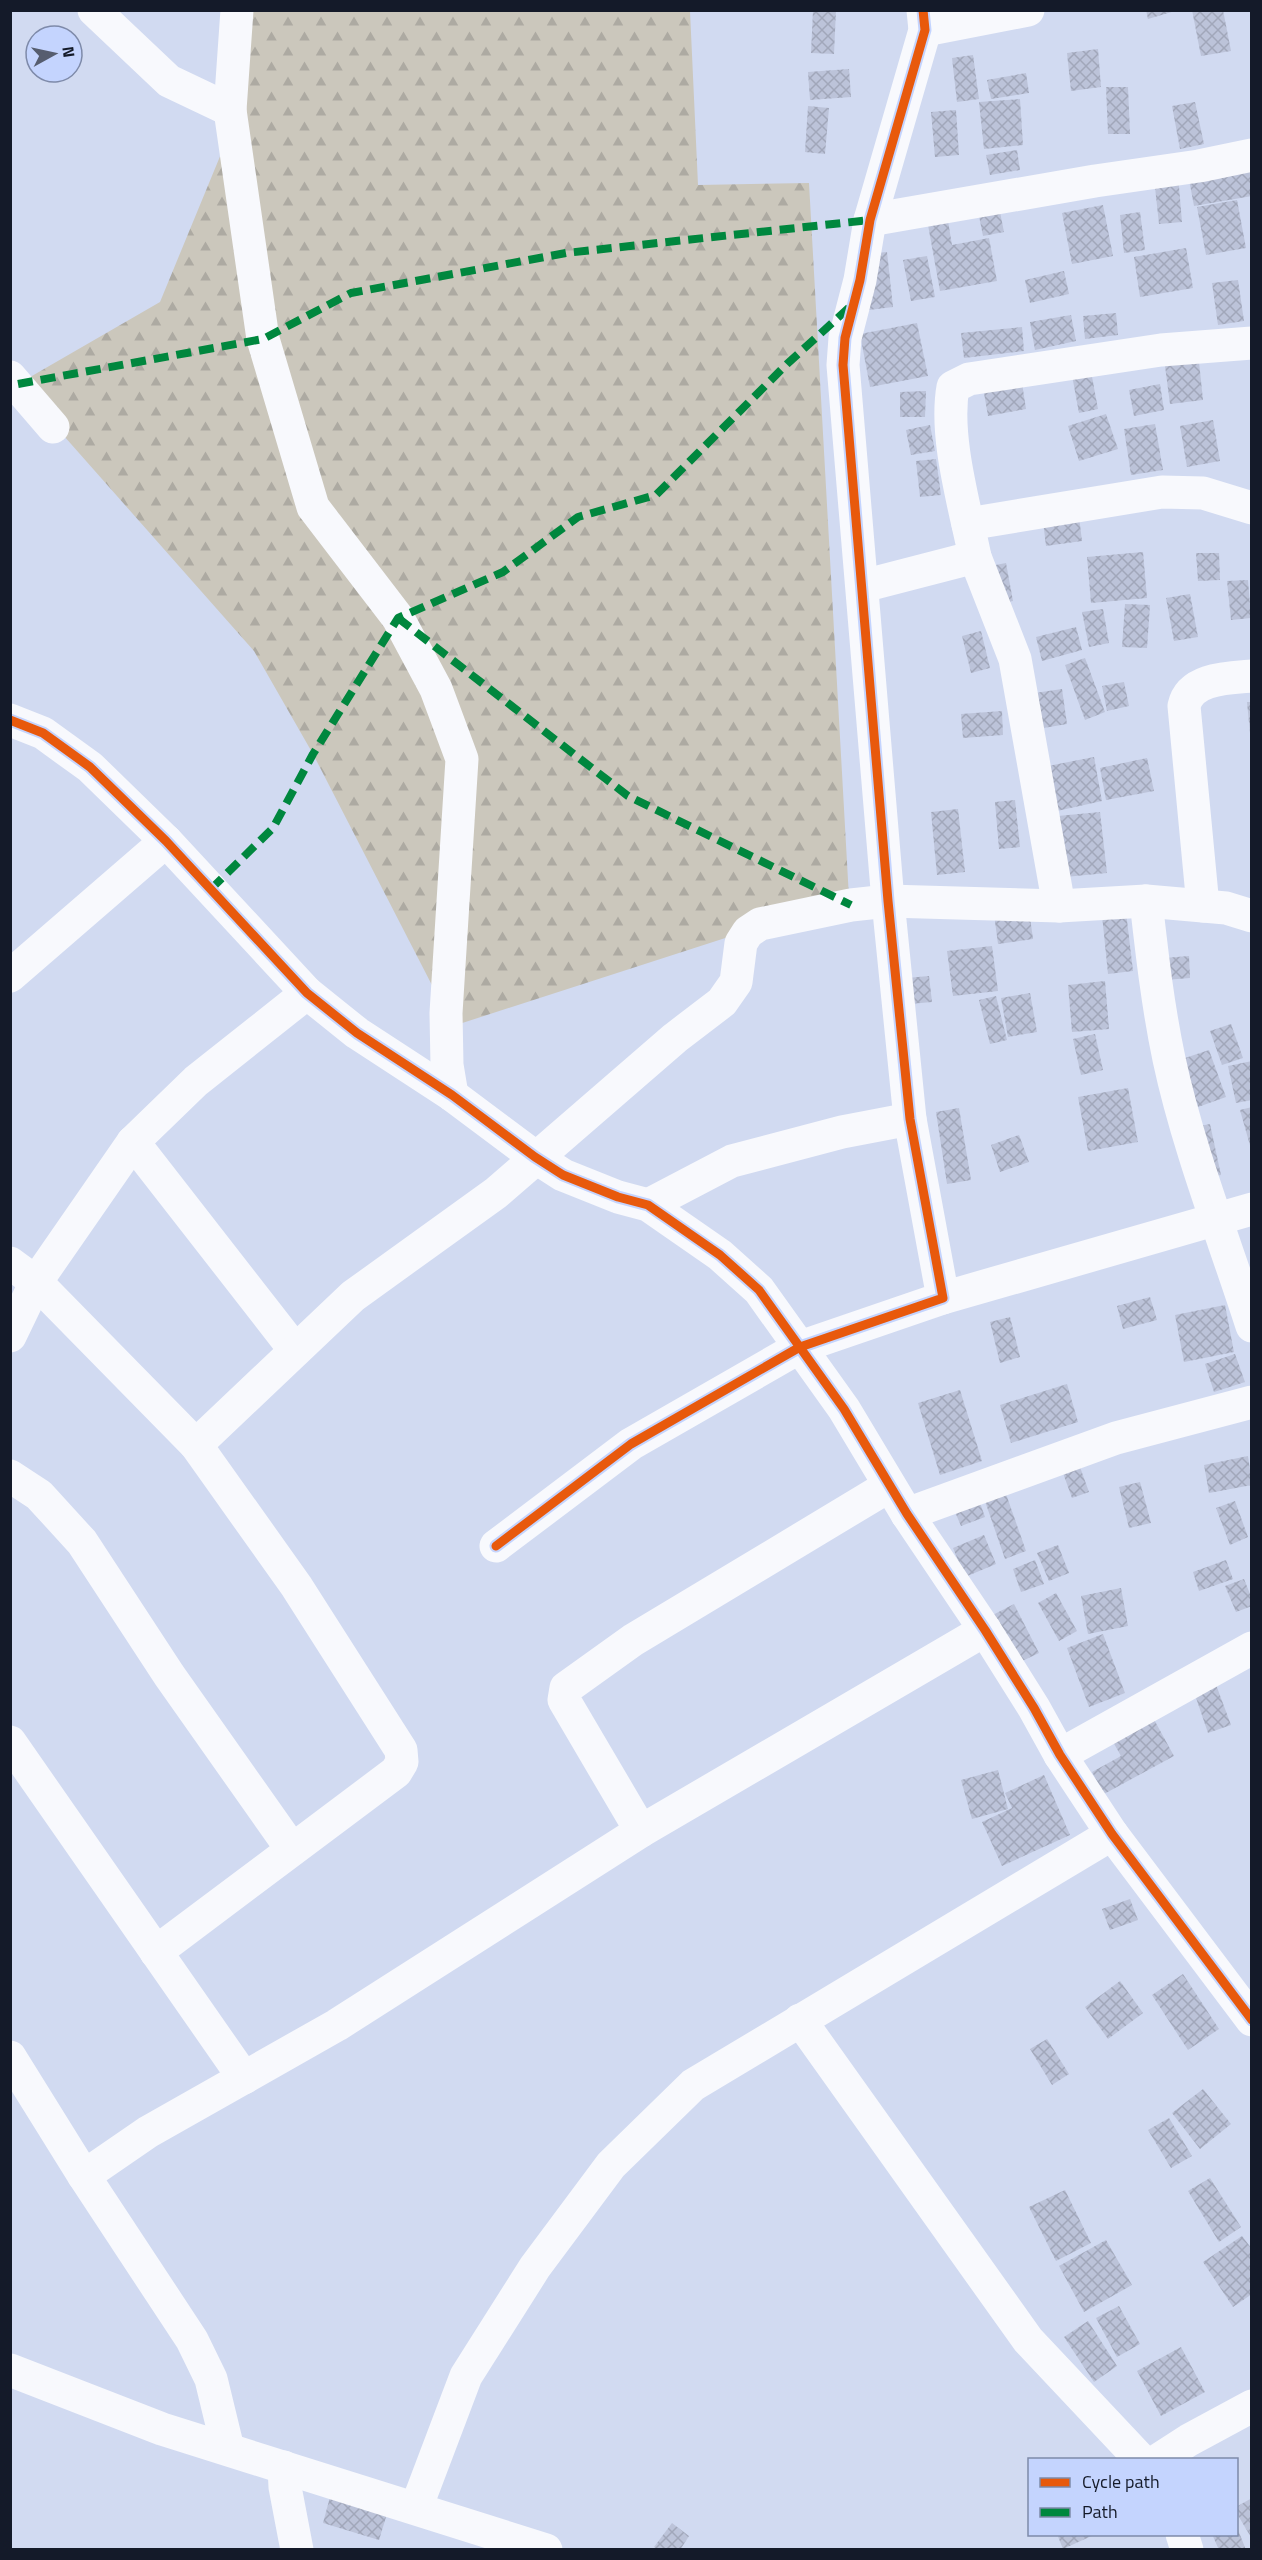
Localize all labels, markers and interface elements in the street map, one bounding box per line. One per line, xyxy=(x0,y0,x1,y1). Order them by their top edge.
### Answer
north arrow xyxy=(24,24,84,84)
text: N xyxy=(56,45,82,59)
legend xyxy=(1028,2458,1238,2536)
text: Cycle path xyxy=(1082,2468,1160,2495)
text: Path xyxy=(1082,2498,1118,2525)

